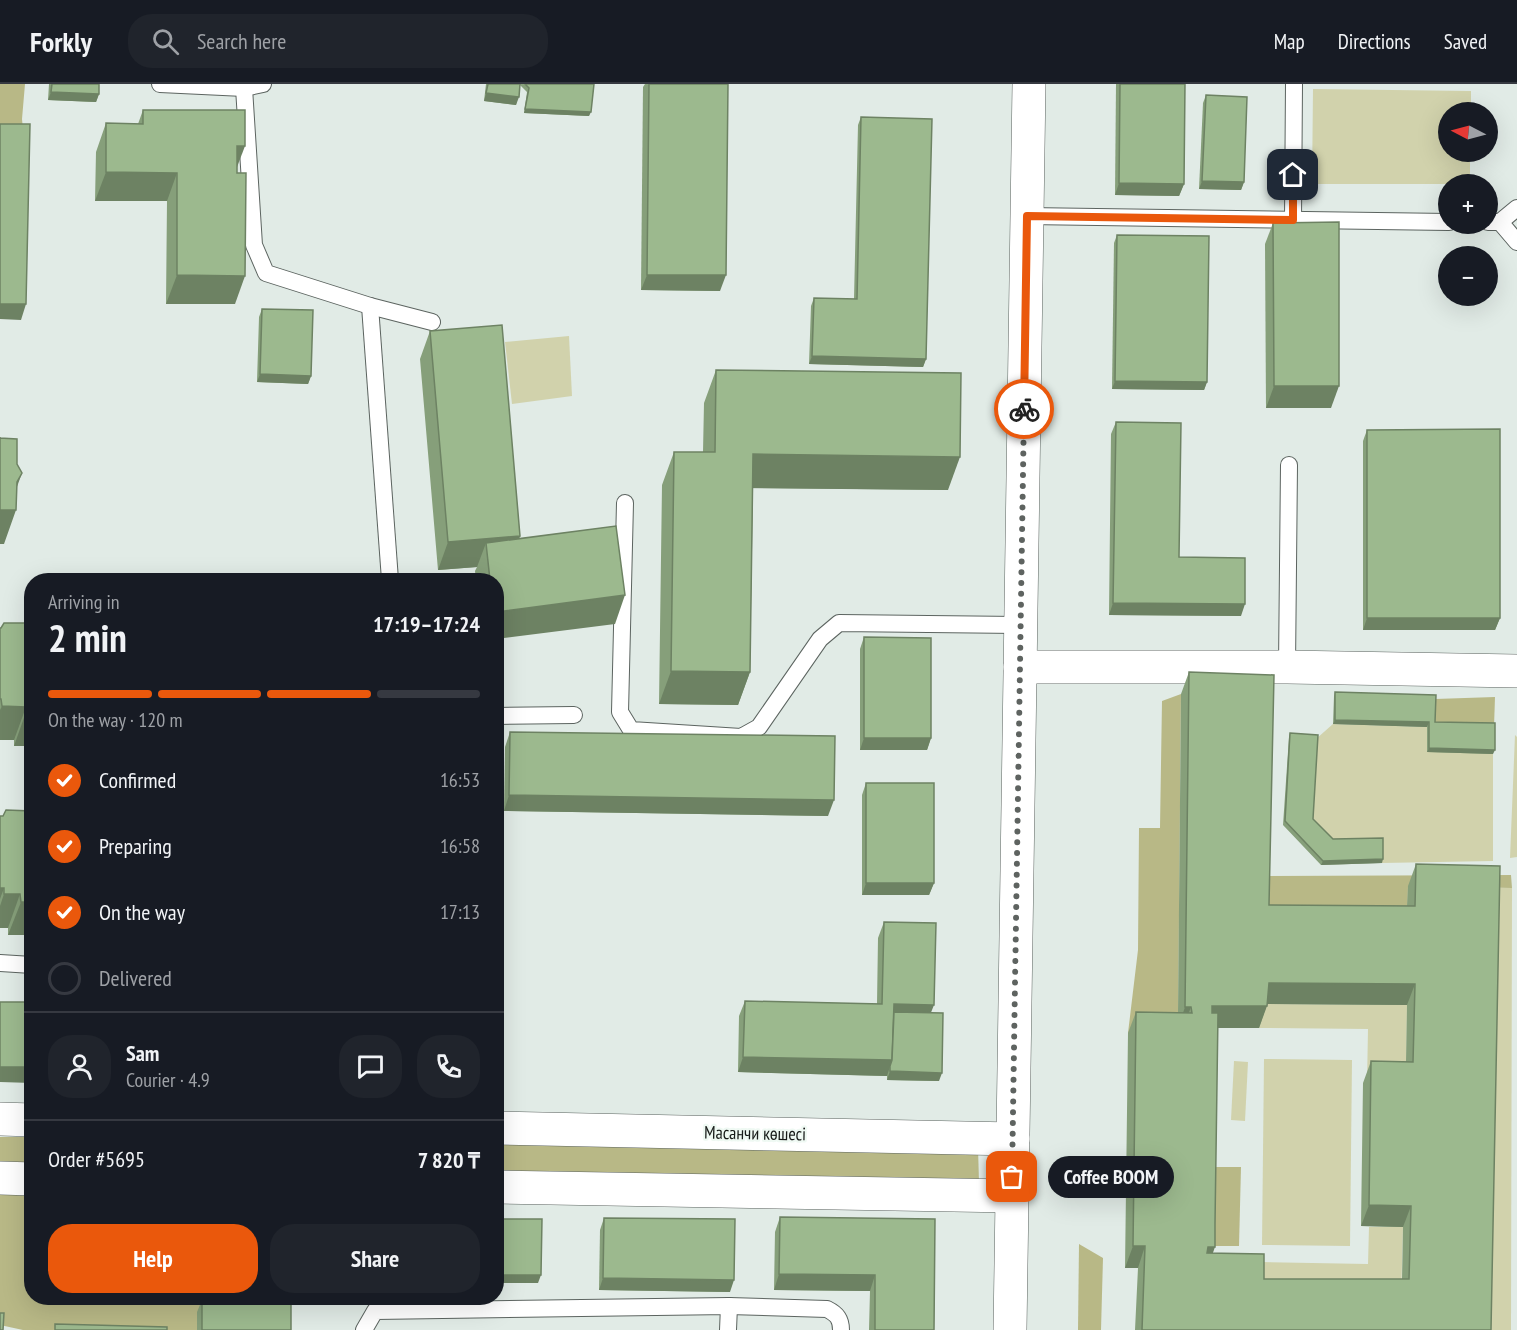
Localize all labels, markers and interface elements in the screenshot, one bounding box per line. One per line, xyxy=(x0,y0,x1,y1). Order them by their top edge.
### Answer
search box xyxy=(128,14,548,68)
text: Forkly xyxy=(30,23,92,60)
icon: search xyxy=(149,25,182,58)
text: Search here xyxy=(197,27,286,55)
text: Map xyxy=(1274,28,1305,55)
text: Directions xyxy=(1338,28,1411,55)
text: Saved xyxy=(1444,28,1487,55)
north arrow xyxy=(1438,102,1498,162)
map controls xyxy=(1438,102,1498,306)
pin xyxy=(1267,149,1318,200)
icon: home xyxy=(1276,158,1309,191)
button: + xyxy=(1438,174,1498,234)
button: − xyxy=(1438,246,1498,306)
courier xyxy=(994,379,1054,439)
icon: bike xyxy=(1008,393,1041,426)
text: Arriving in xyxy=(48,589,120,615)
text: 17:19–17:24 xyxy=(373,610,480,638)
text: 2 min xyxy=(48,612,127,663)
text: On the way · 120 m xyxy=(48,707,183,733)
icon: check xyxy=(48,764,81,797)
text: Confirmed xyxy=(99,766,176,794)
text: 16:53 xyxy=(440,767,480,793)
icon: check xyxy=(48,830,81,863)
text: Preparing xyxy=(99,832,172,860)
text: 16:58 xyxy=(440,833,480,859)
icon: check xyxy=(48,896,81,929)
text: On the way xyxy=(99,898,185,926)
text: 17:13 xyxy=(440,899,480,925)
text: Delivered xyxy=(99,964,172,992)
button: person xyxy=(48,1035,111,1098)
button: chat xyxy=(339,1035,402,1098)
button: phone xyxy=(417,1035,480,1098)
text: Sam xyxy=(126,1039,159,1067)
text: Courier · 4.9 xyxy=(126,1067,210,1093)
street label: Масанчи көшесі xyxy=(704,1121,806,1145)
text: Order #5695 xyxy=(48,1145,145,1173)
text: 7 820 ₸ xyxy=(418,1146,480,1174)
pin xyxy=(986,1151,1037,1202)
callout: Coffee BOOM xyxy=(1048,1156,1174,1198)
icon: bag xyxy=(995,1160,1028,1193)
text: Coffee BOOM xyxy=(1064,1164,1158,1190)
button: Help xyxy=(48,1224,258,1293)
button: Share xyxy=(270,1224,480,1293)

